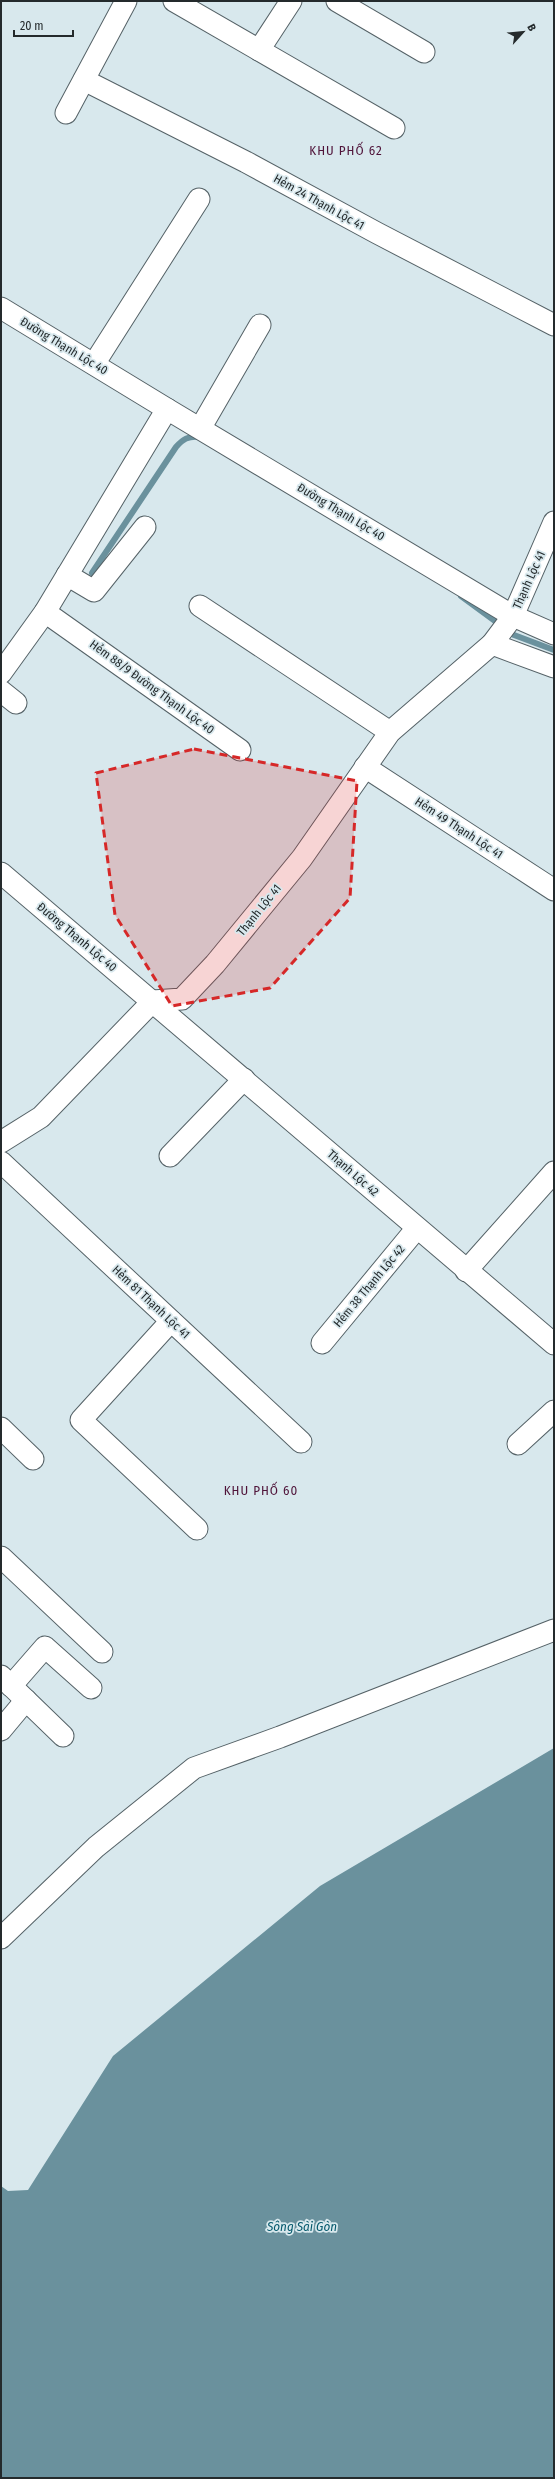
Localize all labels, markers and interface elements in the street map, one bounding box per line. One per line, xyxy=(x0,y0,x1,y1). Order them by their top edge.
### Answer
scale bar xyxy=(14,12,73,38)
north arrow xyxy=(503,12,543,52)
text: 20 m xyxy=(20,19,44,33)
text: B xyxy=(524,22,539,33)
district label: KHU PHỐ 62 xyxy=(309,141,383,158)
street label: Hẻm 24 Thạnh Lộc 41 xyxy=(271,171,367,233)
street label: Đường Thạnh Lộc 40 xyxy=(18,314,110,378)
street label: Đường Thạnh Lộc 40 xyxy=(295,480,387,544)
street label: Thạnh Lộc 41 xyxy=(510,549,548,611)
street label: Hẻm 88/9 Đường Thạnh Lộc 40 xyxy=(87,637,217,737)
street label: Hẻm 49 Thạnh Lộc 41 xyxy=(412,794,506,862)
street label: Thạnh Lộc 41 xyxy=(234,881,284,939)
street label: Đường Thạnh Lộc 40 xyxy=(34,900,120,974)
street label: Thạnh Lộc 42 xyxy=(324,1147,382,1199)
street label: Hẻm 38 Thạnh Lộc 42 xyxy=(331,1242,407,1330)
street label: Hẻm 81 Thạnh Lộc 41 xyxy=(109,1262,193,1342)
district label: KHU PHỐ 60 xyxy=(224,1481,298,1498)
water label: Sông Sài Gòn xyxy=(266,2219,337,2234)

